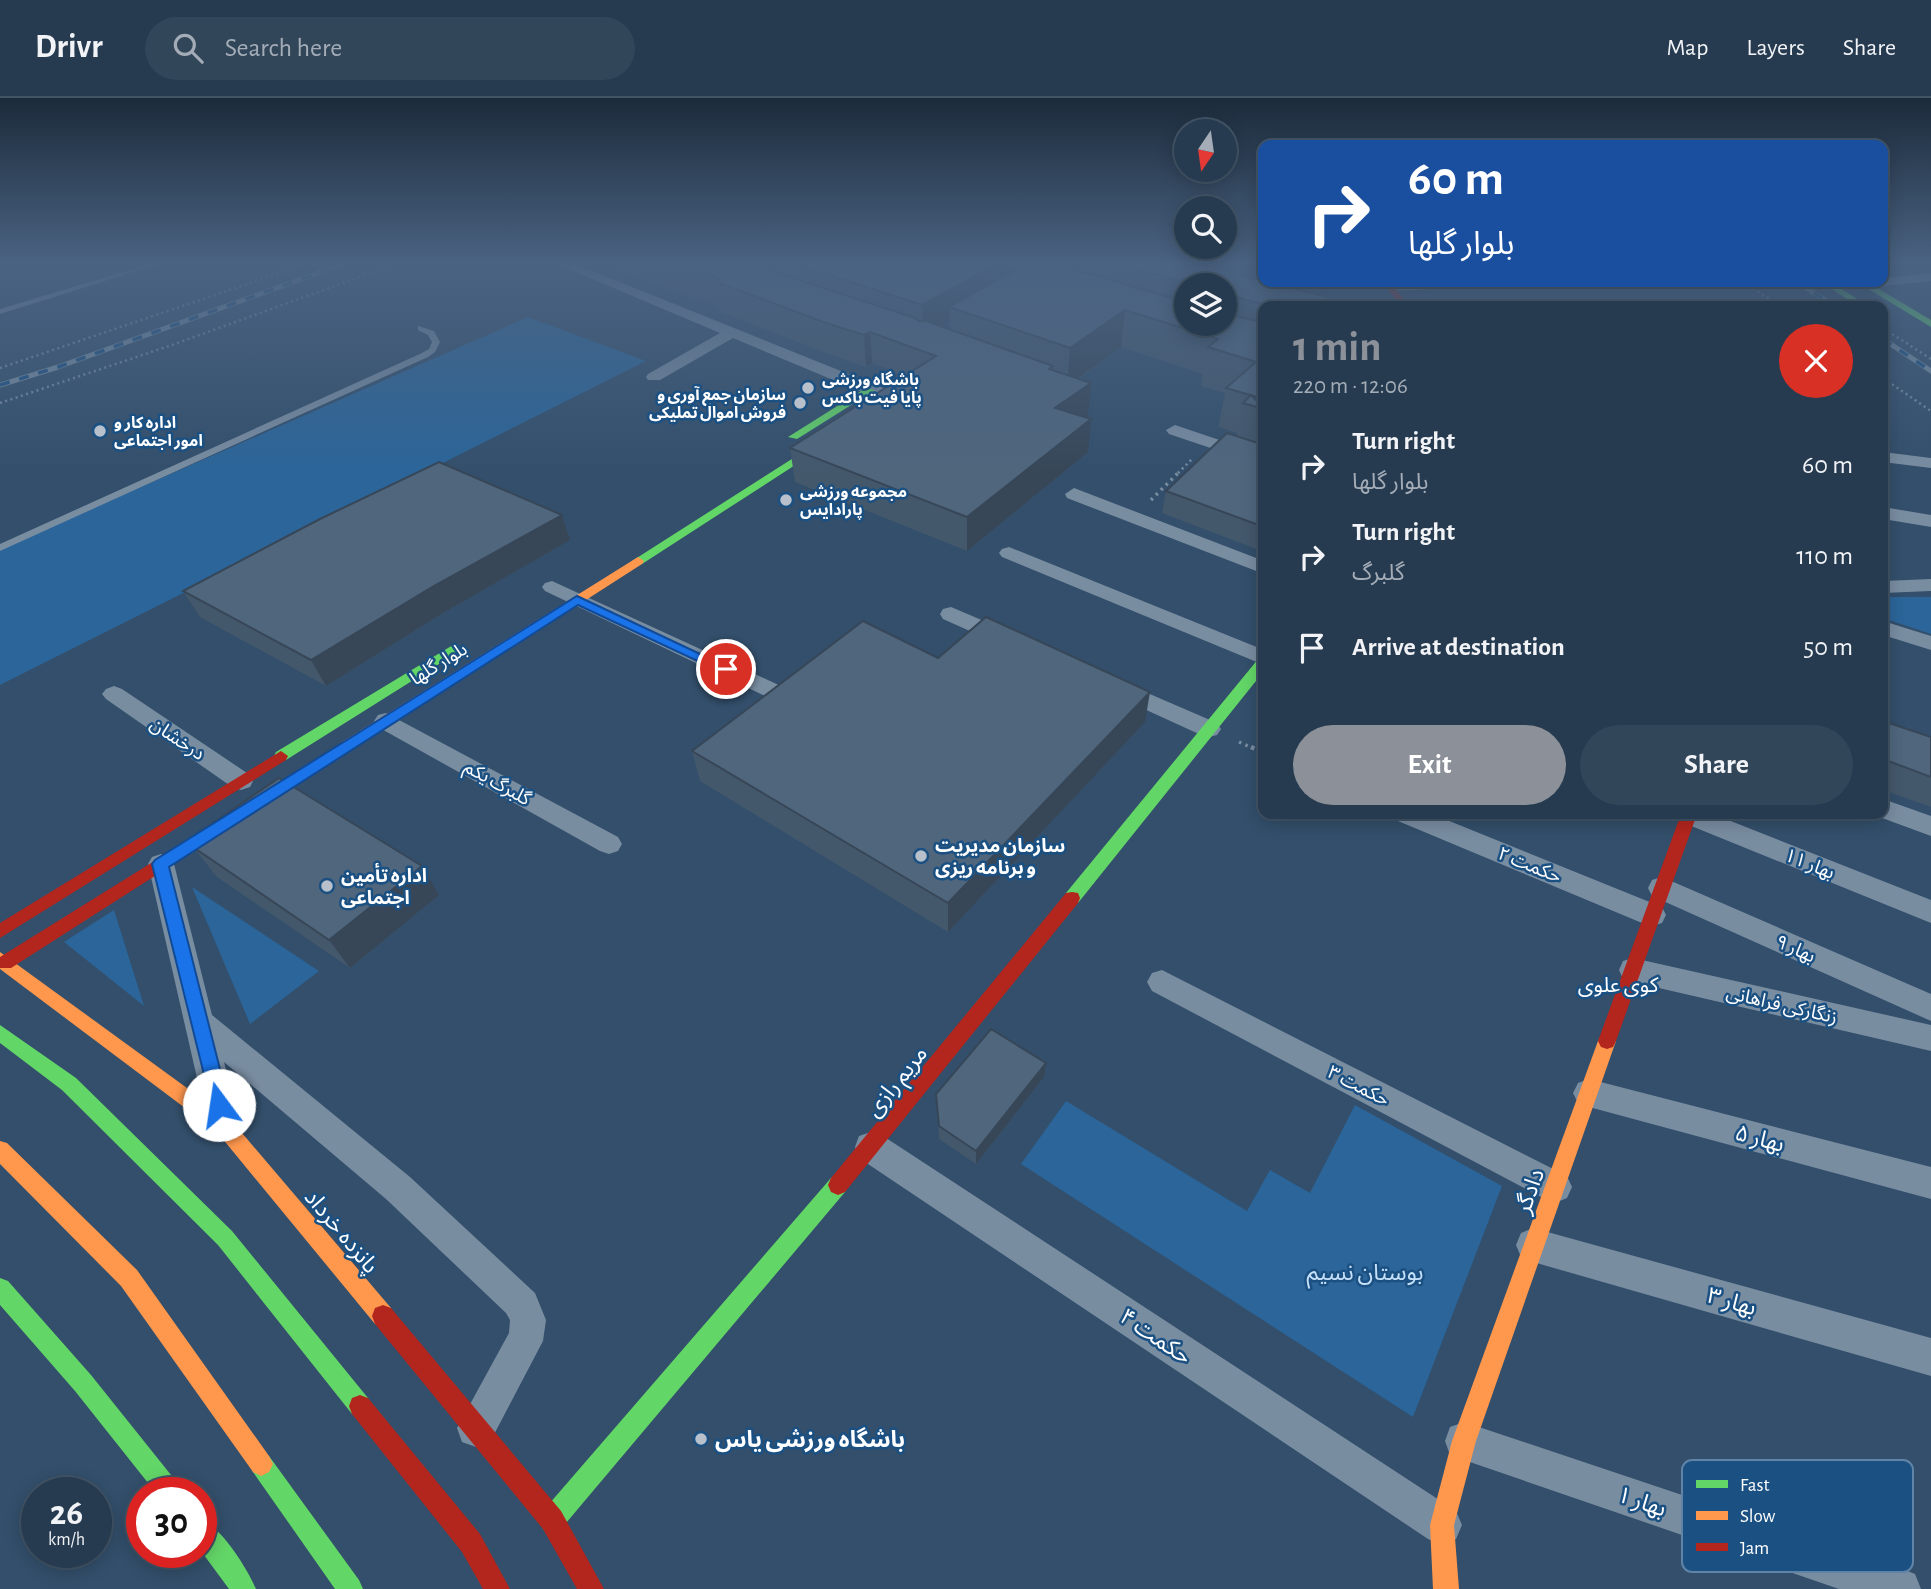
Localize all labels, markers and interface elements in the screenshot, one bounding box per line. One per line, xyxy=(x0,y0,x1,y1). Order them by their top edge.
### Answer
search box xyxy=(145,17,635,80)
icon: search xyxy=(169,29,207,67)
text: Drivr xyxy=(35,31,103,64)
text: Search here xyxy=(225,35,342,61)
text: Map xyxy=(1666,36,1708,60)
text: Layers xyxy=(1746,36,1805,60)
text: Share xyxy=(1843,36,1896,60)
north arrow xyxy=(1174,119,1237,182)
map controls xyxy=(1174,119,1237,336)
text: 60 m xyxy=(1408,155,1504,204)
icon: right xyxy=(1293,168,1384,259)
button: search xyxy=(1174,196,1237,259)
text: بلوار گلها xyxy=(1408,228,1514,260)
button: layers xyxy=(1174,273,1237,336)
button: close xyxy=(1779,324,1853,398)
text: 1 min xyxy=(1293,326,1382,368)
place label: باشگاه ورزشی پایا فیت باکس xyxy=(822,371,922,408)
text: 220 m · 12:06 xyxy=(1293,375,1408,398)
marker: باشگاه ورزشی پایا فیت باکس xyxy=(800,380,816,396)
place label: سازمان جمع آوری و فروش اموال تملیکی xyxy=(649,385,786,422)
marker: سازمان جمع آوری و فروش اموال تملیکی xyxy=(792,395,808,411)
place label: اداره کار و امور اجتماعی xyxy=(114,415,203,450)
marker: اداره کار و امور اجتماعی xyxy=(92,423,108,439)
text: Turn right xyxy=(1352,428,1455,454)
icon: right xyxy=(1293,447,1331,485)
text: 60 m xyxy=(1802,452,1853,478)
text: بلوار گلها xyxy=(1352,471,1428,494)
place label: مجموعه ورزشی پارادایس xyxy=(800,484,907,520)
marker: مجموعه ورزشی پارادایس xyxy=(778,492,794,508)
text: Turn right xyxy=(1352,519,1455,545)
icon: right xyxy=(1293,538,1331,576)
text: 110 m xyxy=(1796,543,1853,569)
text: گلبرگ xyxy=(1352,562,1405,585)
icon: arrive xyxy=(1293,629,1331,667)
text: Arrive at destination xyxy=(1352,634,1565,660)
text: 50 m xyxy=(1803,634,1853,660)
street label: بلوار گلها xyxy=(406,639,471,690)
pin xyxy=(696,639,756,699)
icon: arrive xyxy=(707,650,745,688)
street label: درخشان xyxy=(146,714,208,765)
button: Exit xyxy=(1293,725,1566,805)
button: Share xyxy=(1580,725,1853,805)
street label: گلبرگ یکم xyxy=(459,757,535,813)
place label: سازمان مدیریت و برنامه ریزی xyxy=(935,837,1065,879)
street label: حکمت ۲ xyxy=(1495,844,1564,887)
street label: بهار ۱۱ xyxy=(1781,846,1837,884)
marker: سازمان مدیریت و برنامه ریزی xyxy=(913,848,929,864)
place label: اداره تأمین اجتماعی xyxy=(341,862,427,908)
marker: اداره تأمین اجتماعی xyxy=(319,878,335,894)
street label: بهار ۹ xyxy=(1772,932,1818,967)
district label: کوی علوی xyxy=(1578,975,1659,997)
street label: زنگارکی فراهانی xyxy=(1724,982,1839,1028)
street label: مریم رازی xyxy=(862,1042,935,1124)
street label: حکمت ۳ xyxy=(1324,1063,1392,1110)
position arrow xyxy=(182,1068,256,1142)
street label: بهار ۵ xyxy=(1732,1122,1787,1158)
street label: دادگر xyxy=(1510,1166,1550,1218)
street label: پانزده خرداد xyxy=(298,1186,382,1280)
park label: بوستان نسیم xyxy=(1306,1262,1424,1289)
street label: بهار ۳ xyxy=(1704,1285,1759,1321)
street label: حکمت ۴ xyxy=(1115,1305,1195,1369)
place label: باشگاه ورزشی یاس xyxy=(715,1427,905,1453)
marker: باشگاه ورزشی یاس xyxy=(693,1431,709,1447)
legend xyxy=(1682,1460,1913,1572)
text: Fast xyxy=(1740,1476,1770,1495)
speed limit sign: 30 xyxy=(126,1477,217,1568)
street label: بهار ۱ xyxy=(1614,1483,1669,1522)
text: 26 xyxy=(50,1496,83,1531)
text: Slow xyxy=(1740,1507,1776,1526)
text: km/h xyxy=(48,1531,85,1549)
text: Jam xyxy=(1740,1539,1769,1558)

